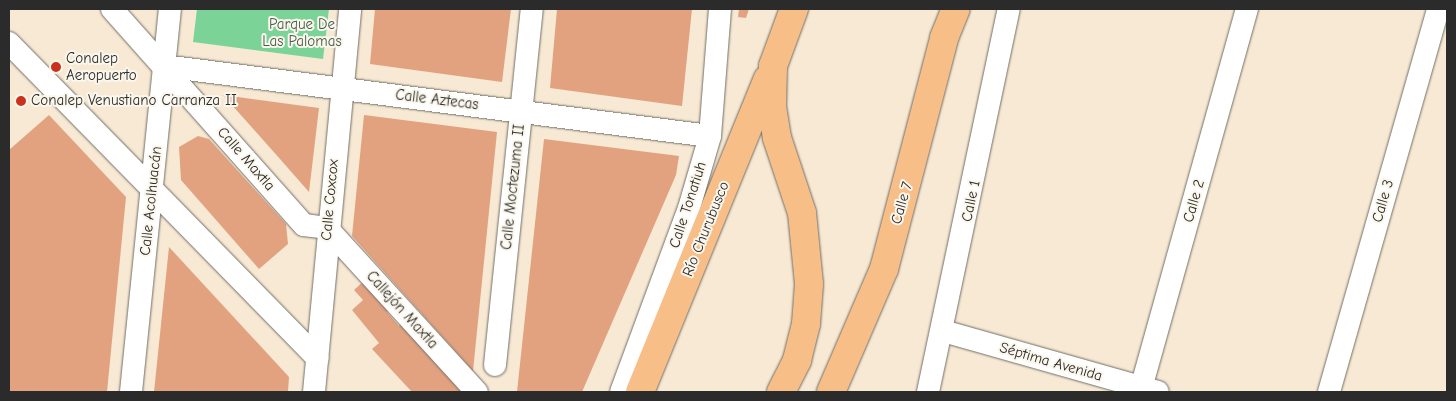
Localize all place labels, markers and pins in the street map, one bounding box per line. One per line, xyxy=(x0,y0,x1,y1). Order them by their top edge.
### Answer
place label: Conalep Aeropuerto xyxy=(66,49,137,84)
marker: Conalep Aeropuerto xyxy=(50,61,62,73)
place label: Conalep Venustiano Carranza II xyxy=(31,92,237,110)
marker: Conalep Venustiano Carranza II xyxy=(15,95,27,107)

